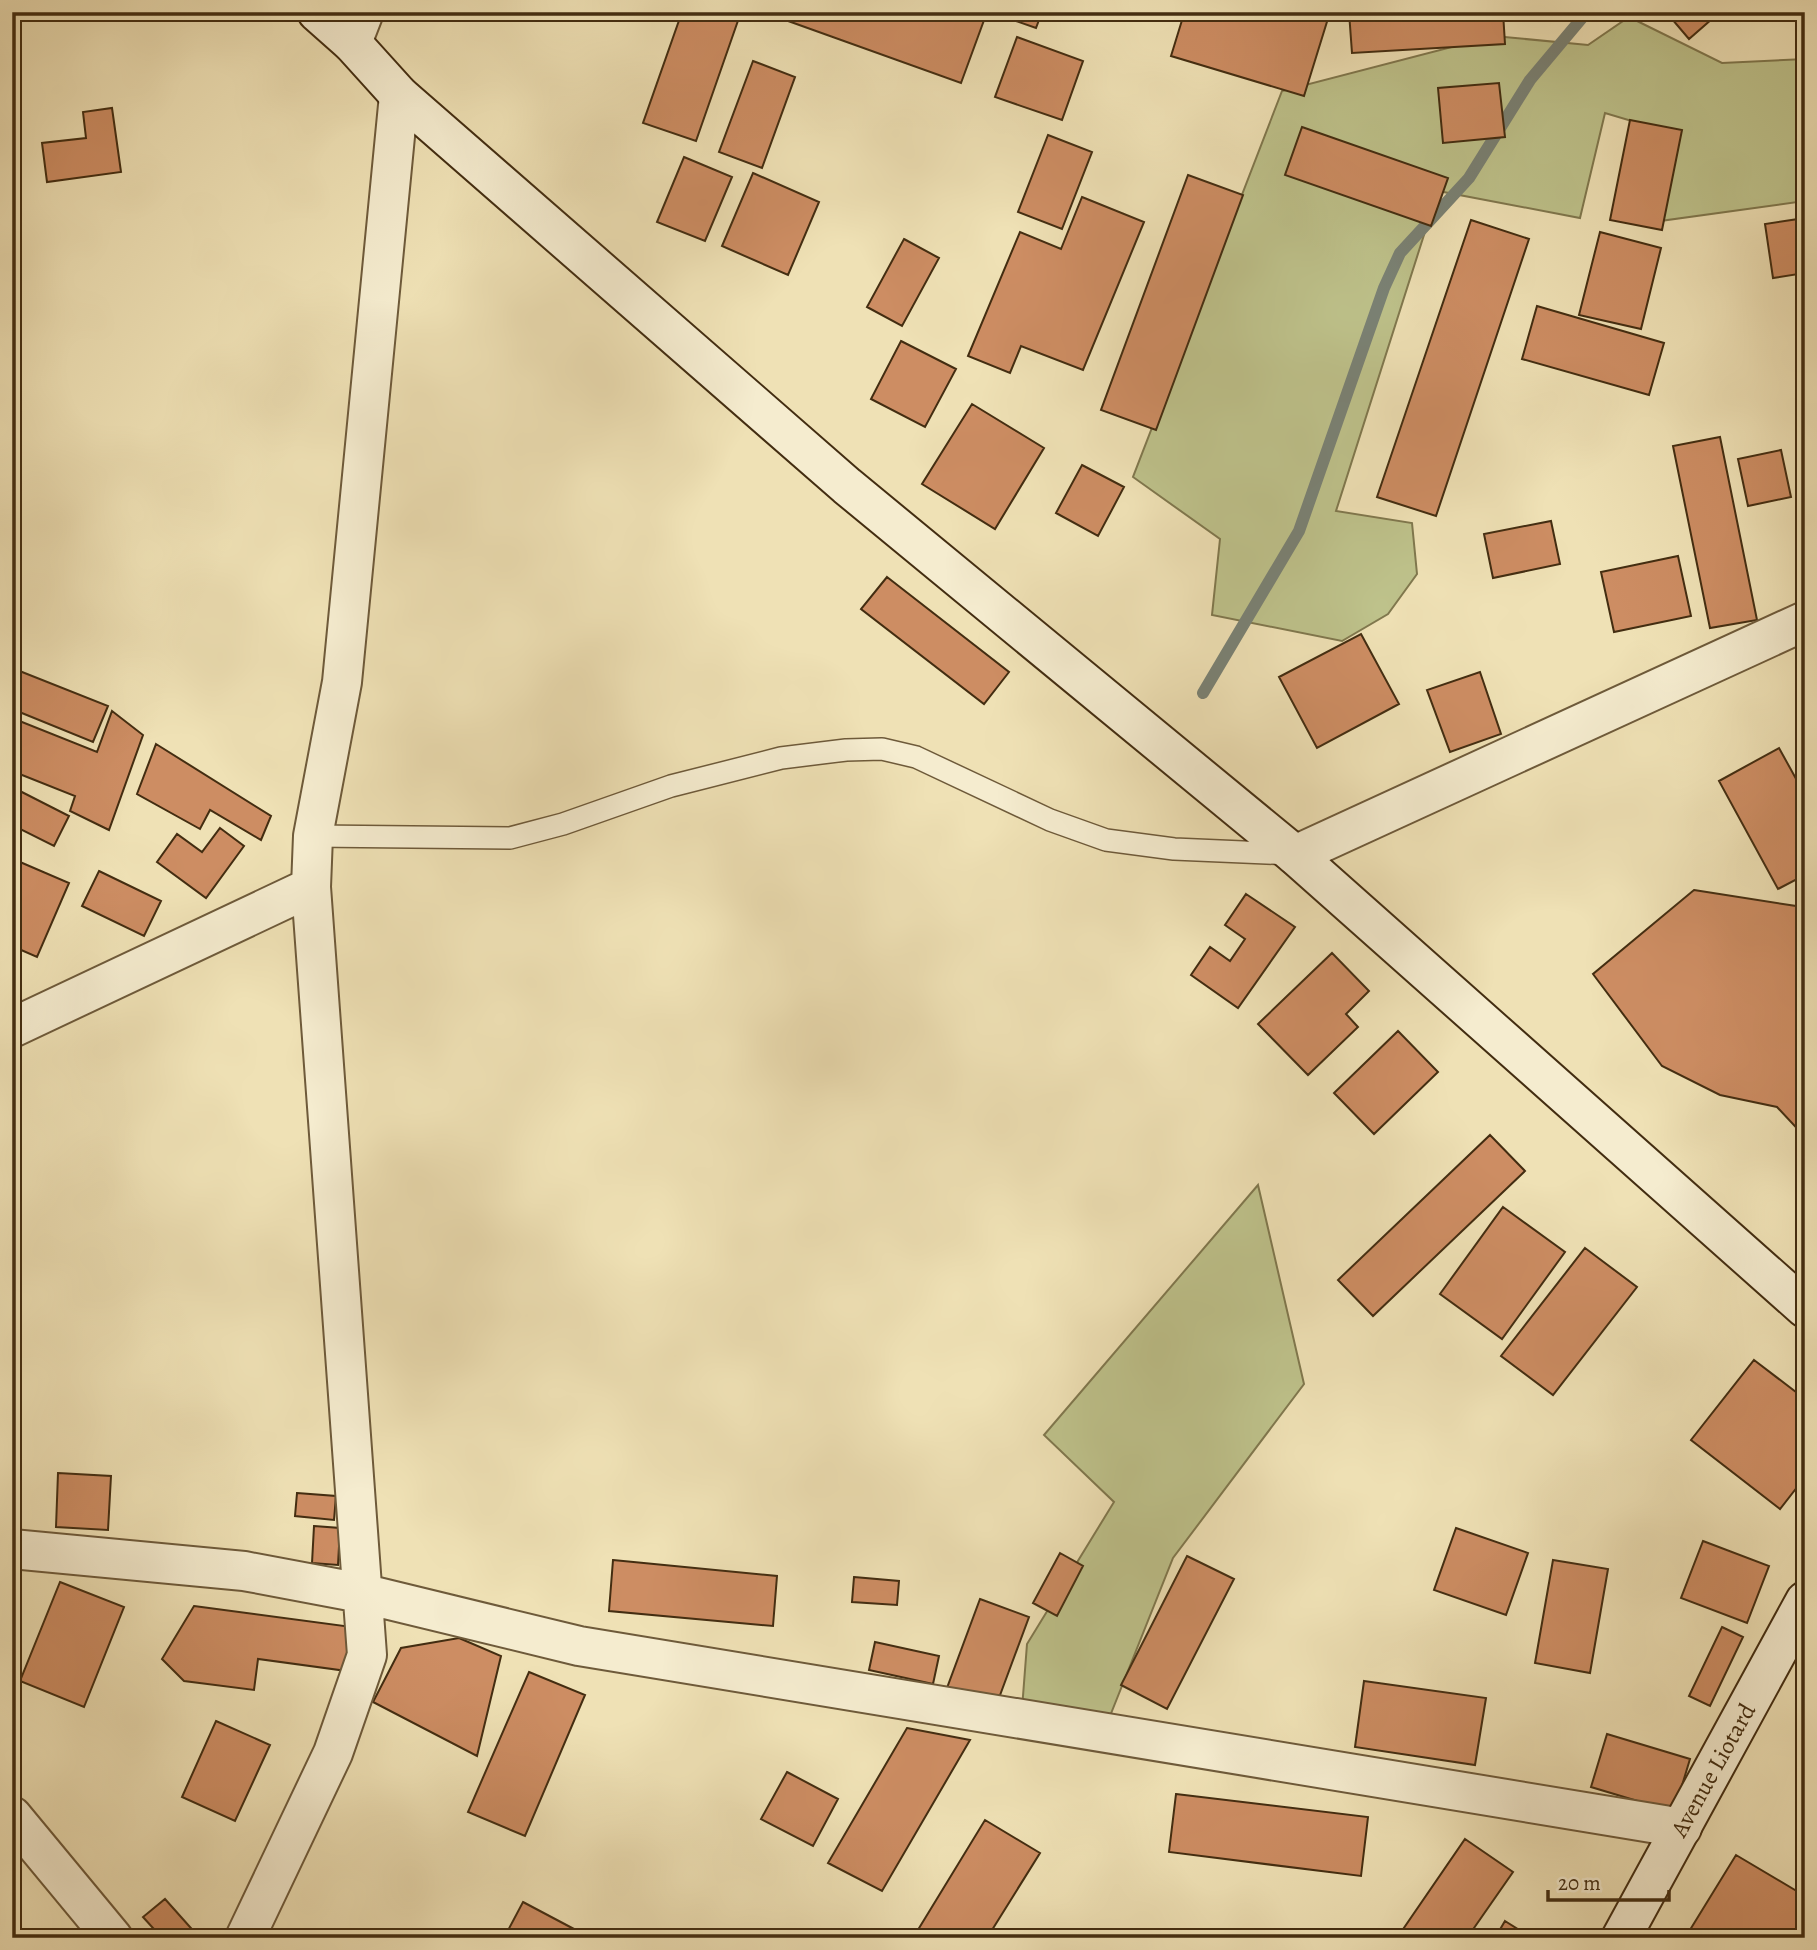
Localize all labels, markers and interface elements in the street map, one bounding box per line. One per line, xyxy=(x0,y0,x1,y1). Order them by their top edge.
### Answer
street label: Avenue Liotard xyxy=(1663,1697,1763,1843)
scale bar xyxy=(1548,1859,1668,1903)
text: 20 m xyxy=(1558,1869,1601,1897)

